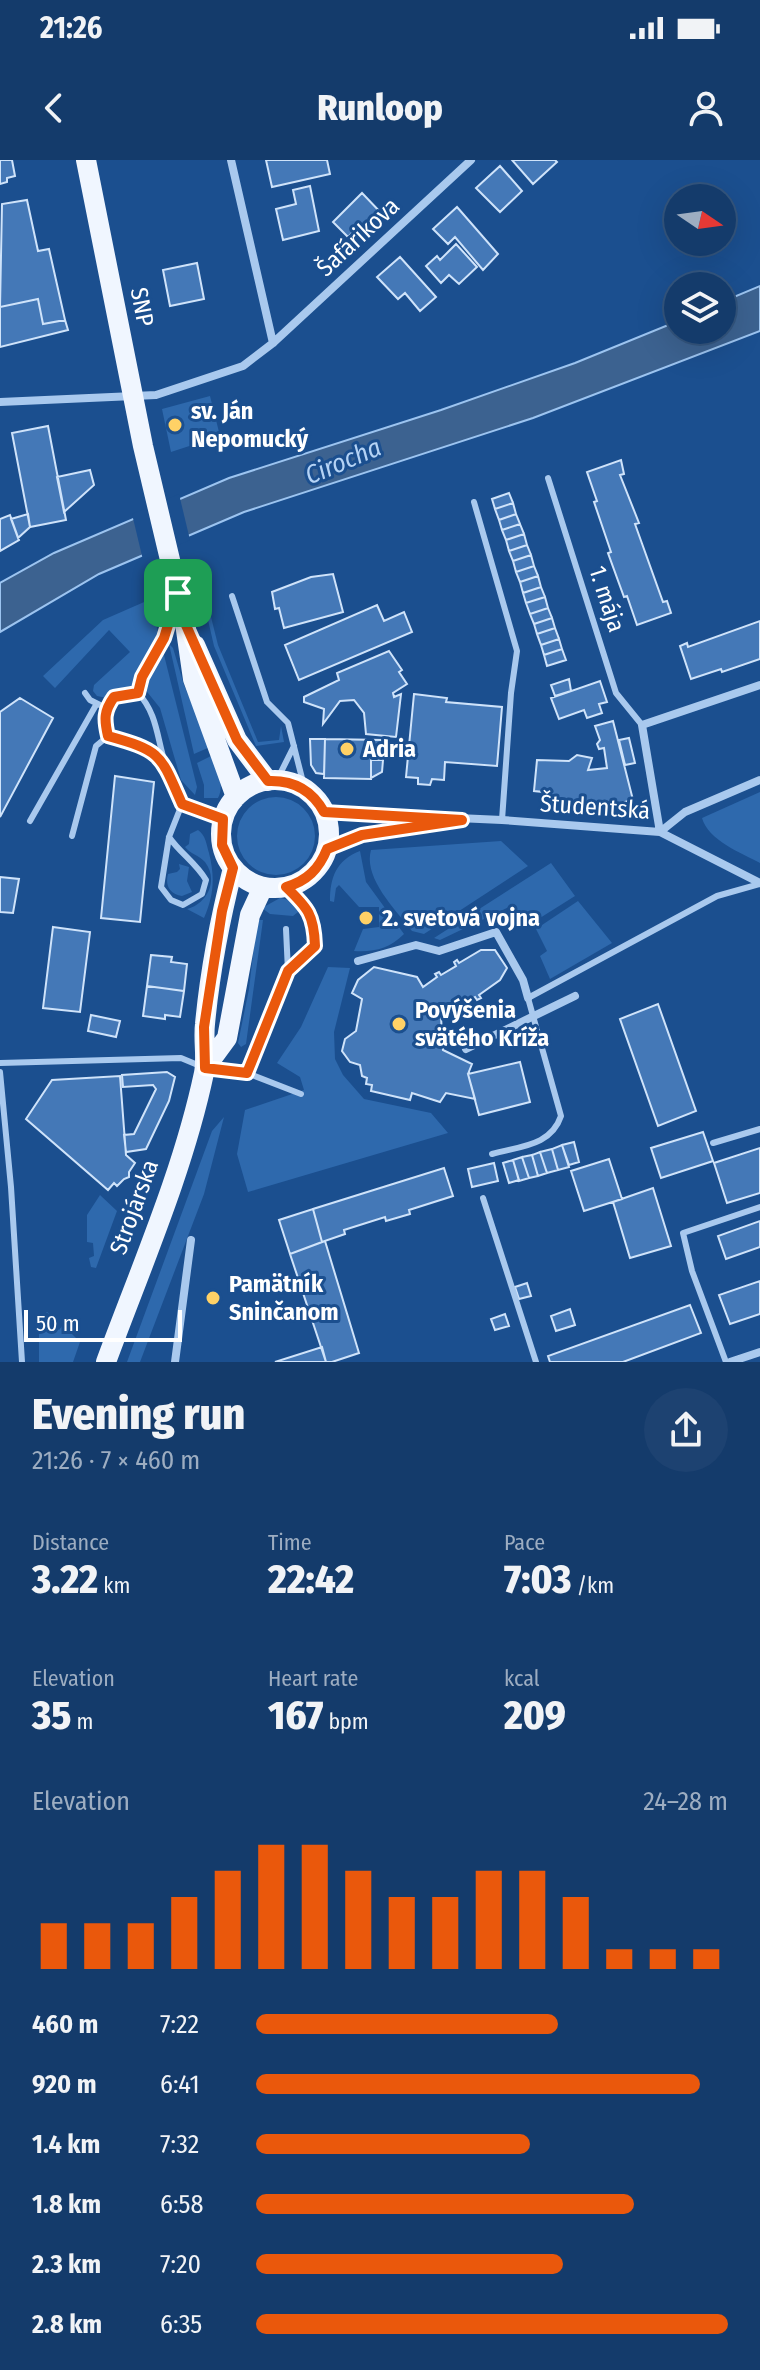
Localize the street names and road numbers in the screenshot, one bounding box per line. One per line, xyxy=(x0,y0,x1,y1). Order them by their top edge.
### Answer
street label: Šafárikova xyxy=(310,191,405,282)
street label: SNP xyxy=(125,285,159,329)
street label: 1. mája xyxy=(583,562,631,636)
street label: Študentská xyxy=(539,788,651,825)
street label: Strojárska xyxy=(104,1156,164,1258)

